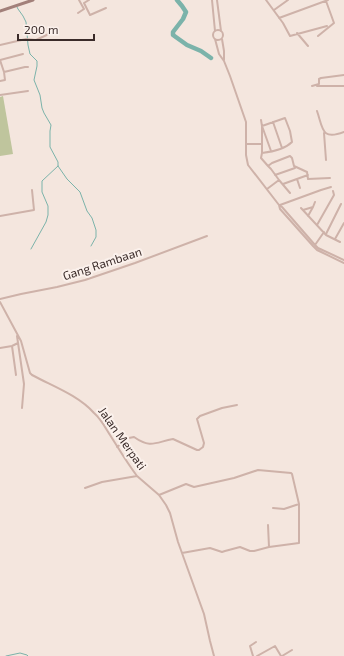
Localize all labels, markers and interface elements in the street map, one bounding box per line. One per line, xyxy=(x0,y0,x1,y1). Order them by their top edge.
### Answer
scale bar xyxy=(18,16,94,42)
text: 200 m xyxy=(24,22,58,36)
street label: Gang Rambaan xyxy=(61,244,143,282)
street label: Jalan Merpati xyxy=(96,404,150,472)

